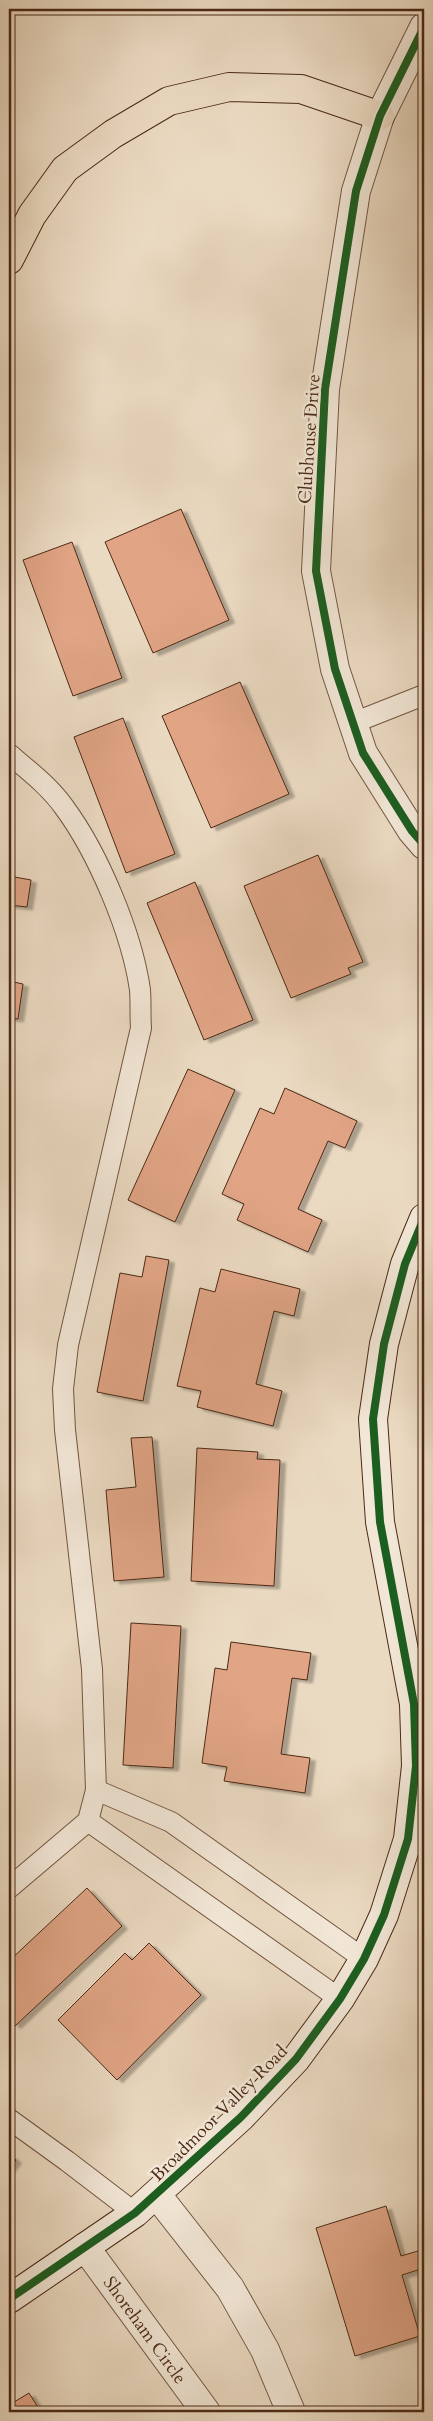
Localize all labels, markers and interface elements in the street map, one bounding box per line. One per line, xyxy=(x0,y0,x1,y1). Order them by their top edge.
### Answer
street label: Clubhouse Drive xyxy=(292,373,327,505)
street label: Broadmoor Valley Road xyxy=(145,2039,294,2187)
street label: Shoreham Circle xyxy=(97,2271,192,2389)

